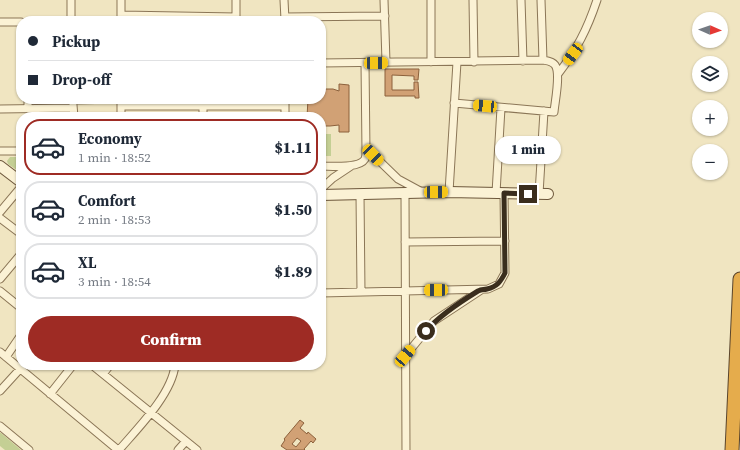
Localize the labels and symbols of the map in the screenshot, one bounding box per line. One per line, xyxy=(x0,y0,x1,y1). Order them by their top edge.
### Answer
north arrow xyxy=(692,12,728,48)
car xyxy=(561,41,585,67)
car xyxy=(364,57,388,69)
car xyxy=(473,99,497,113)
callout: 1 min xyxy=(495,136,561,164)
car xyxy=(360,142,386,168)
route end xyxy=(519,185,537,203)
car xyxy=(424,186,448,198)
car xyxy=(424,284,448,296)
route start xyxy=(417,322,435,340)
car xyxy=(393,343,417,369)

